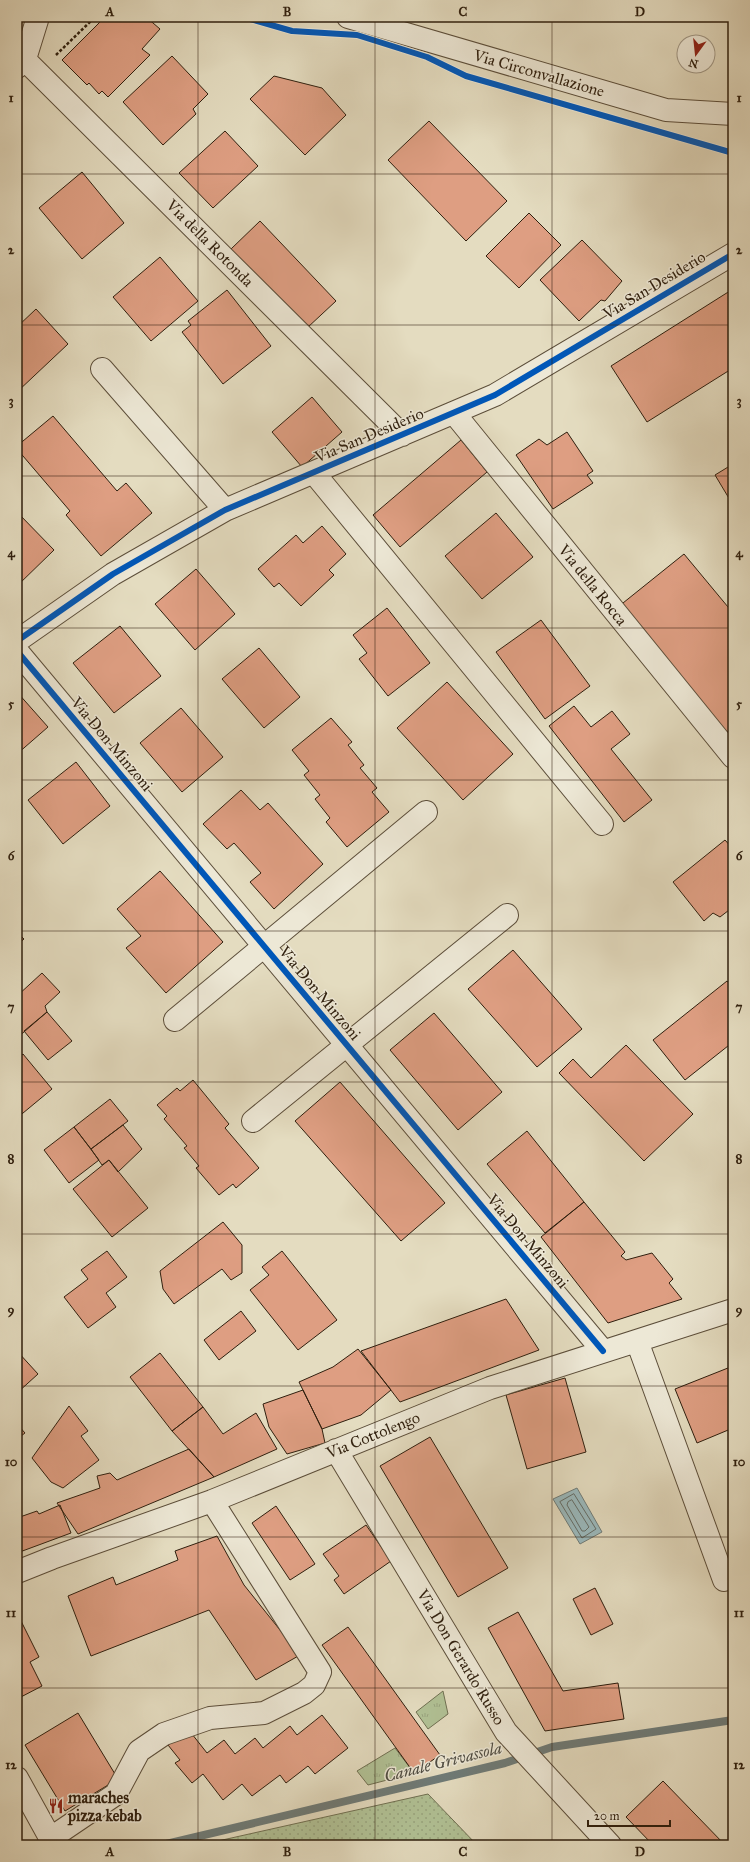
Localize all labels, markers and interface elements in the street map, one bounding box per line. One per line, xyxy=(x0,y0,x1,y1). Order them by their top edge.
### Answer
text: A xyxy=(105,4,115,20)
text: B xyxy=(283,4,292,20)
text: C xyxy=(459,4,468,20)
text: D xyxy=(635,4,645,20)
north arrow xyxy=(676,34,716,74)
street label: Via Circonvallazione xyxy=(470,45,607,101)
text: N xyxy=(687,56,700,71)
text: 1 xyxy=(8,90,14,106)
text: 1 xyxy=(736,90,742,106)
street label: Via della Rotonda xyxy=(162,195,258,291)
text: 2 xyxy=(8,242,15,258)
text: 2 xyxy=(736,242,743,258)
street label: Via San Desiderio xyxy=(598,247,709,324)
text: 3 xyxy=(8,393,14,409)
text: 3 xyxy=(736,393,742,409)
street label: Via San Desiderio xyxy=(311,404,426,467)
street label: Via della Rocca xyxy=(554,540,632,630)
text: 4 xyxy=(7,545,15,561)
text: 4 xyxy=(735,545,743,561)
street label: Via Don Minzoni xyxy=(67,692,157,795)
text: 5 xyxy=(8,696,15,712)
text: 5 xyxy=(736,696,743,712)
text: 6 xyxy=(8,848,16,864)
text: 6 xyxy=(736,848,744,864)
street label: Via Don Minzoni xyxy=(275,941,365,1044)
text: 7 xyxy=(8,999,15,1015)
text: 7 xyxy=(736,999,743,1015)
text: 8 xyxy=(8,1151,15,1167)
text: 8 xyxy=(736,1151,743,1167)
street label: Via Don Minzoni xyxy=(483,1189,573,1292)
text: 9 xyxy=(8,1302,15,1318)
text: 9 xyxy=(736,1302,743,1318)
street label: Via Cottolengo xyxy=(322,1408,423,1464)
text: 10 xyxy=(5,1454,18,1470)
text: 10 xyxy=(733,1454,746,1470)
street label: Via Don Gerardo Russo xyxy=(412,1585,509,1728)
text: 11 xyxy=(6,1605,16,1621)
text: 11 xyxy=(734,1605,744,1621)
water label: Canale Grivassola xyxy=(382,1737,504,1787)
text: 12 xyxy=(5,1757,17,1773)
text: 12 xyxy=(733,1757,745,1773)
place label: maraches pizza kebab xyxy=(67,1788,142,1826)
restaurant icon: maraches pizza kebab xyxy=(47,1797,65,1815)
scale bar xyxy=(588,1802,670,1828)
text: 20 m xyxy=(594,1809,620,1823)
text: A xyxy=(105,1844,115,1860)
text: B xyxy=(283,1844,292,1860)
text: C xyxy=(459,1844,468,1860)
text: D xyxy=(635,1844,645,1860)

